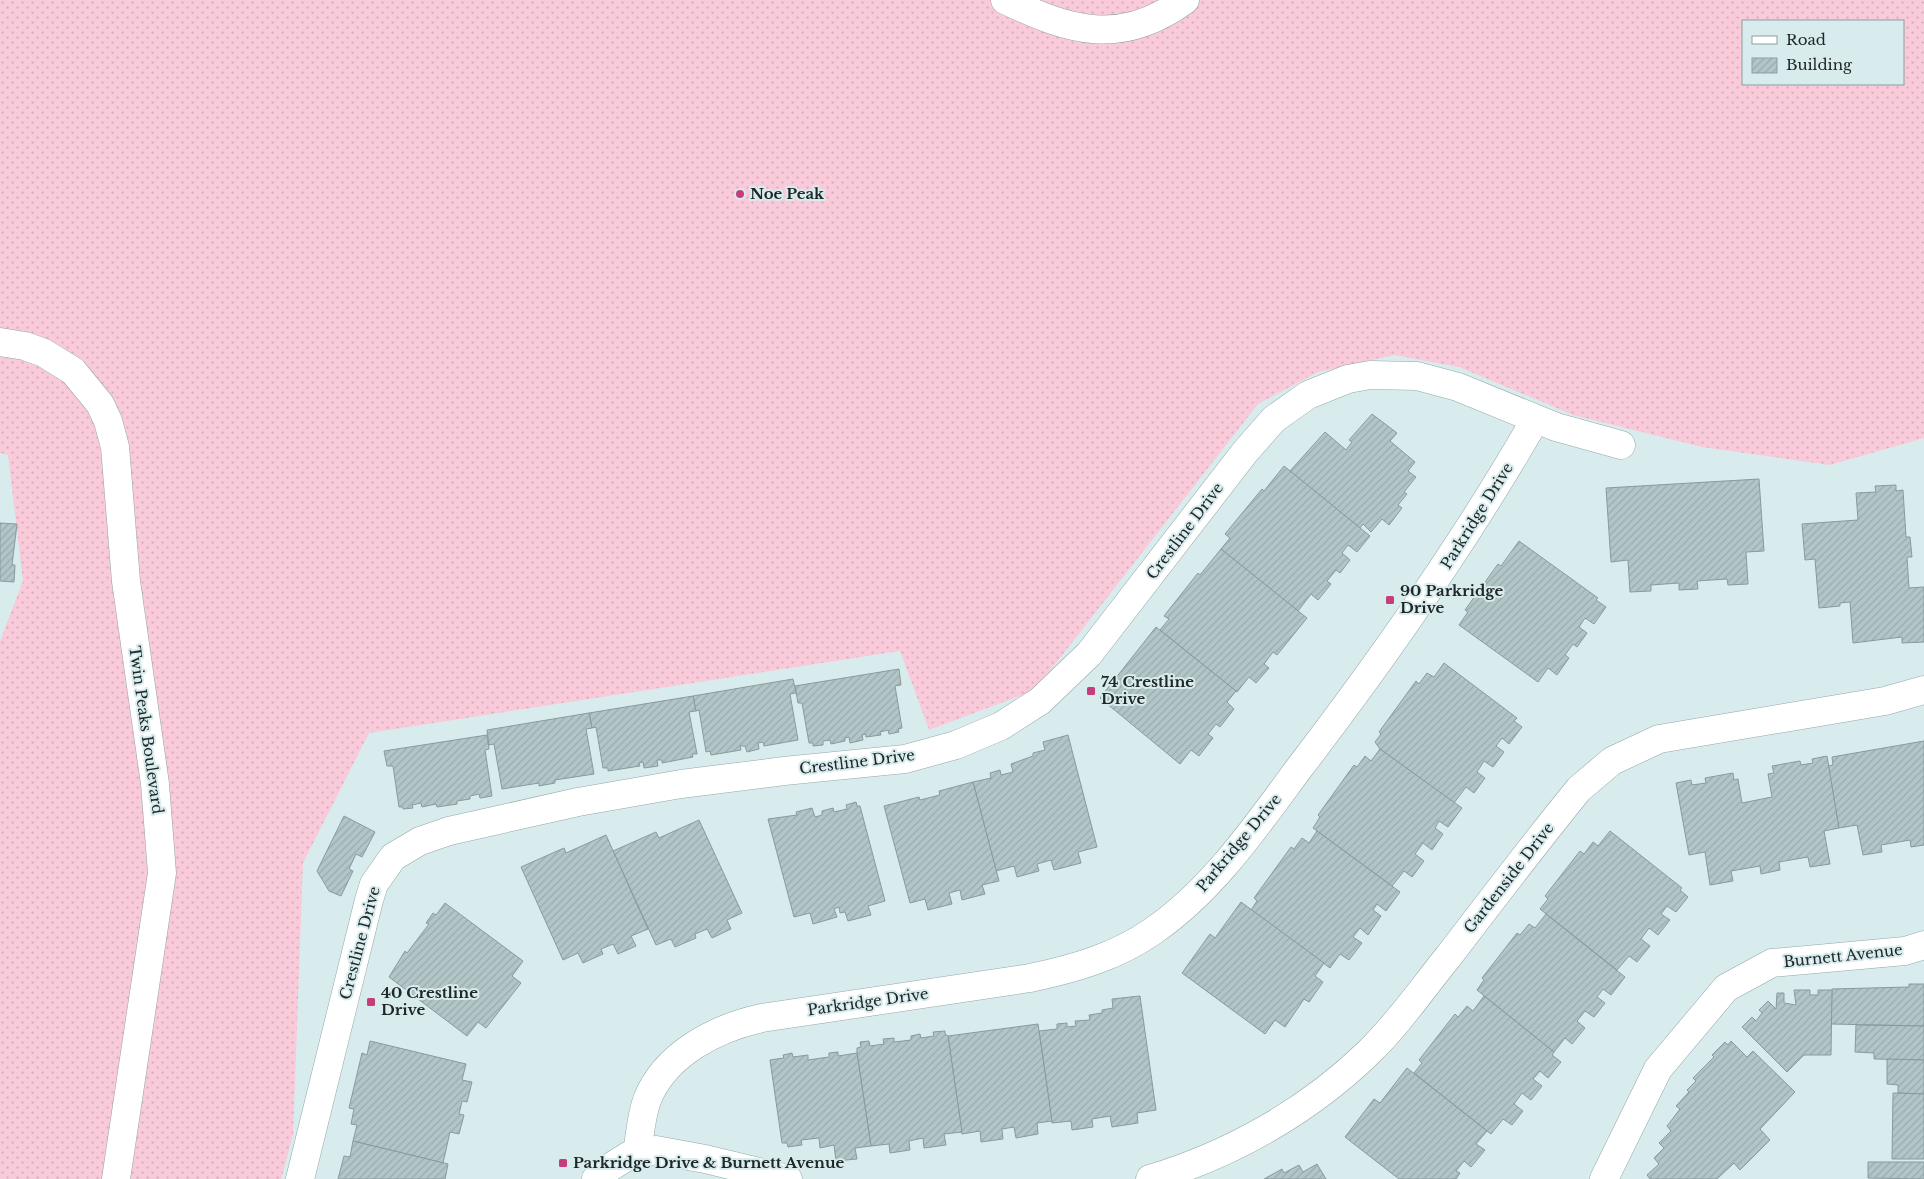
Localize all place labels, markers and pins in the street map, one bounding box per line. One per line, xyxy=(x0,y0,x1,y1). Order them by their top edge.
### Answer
place label: Noe Peak xyxy=(750,184,825,203)
marker: Noe Peak xyxy=(734,188,746,200)
place label: 90 Parkridge Drive xyxy=(1400,581,1503,617)
marker: 90 Parkridge Drive xyxy=(1384,594,1396,606)
place label: 74 Crestline Drive xyxy=(1101,672,1194,708)
marker: 74 Crestline Drive xyxy=(1085,685,1097,697)
place label: 40 Crestline Drive xyxy=(381,983,478,1019)
marker: 40 Crestline Drive xyxy=(365,996,377,1008)
place label: Parkridge Drive & Burnett Avenue xyxy=(573,1153,845,1172)
marker: Parkridge Drive & Burnett Avenue xyxy=(557,1157,569,1169)

